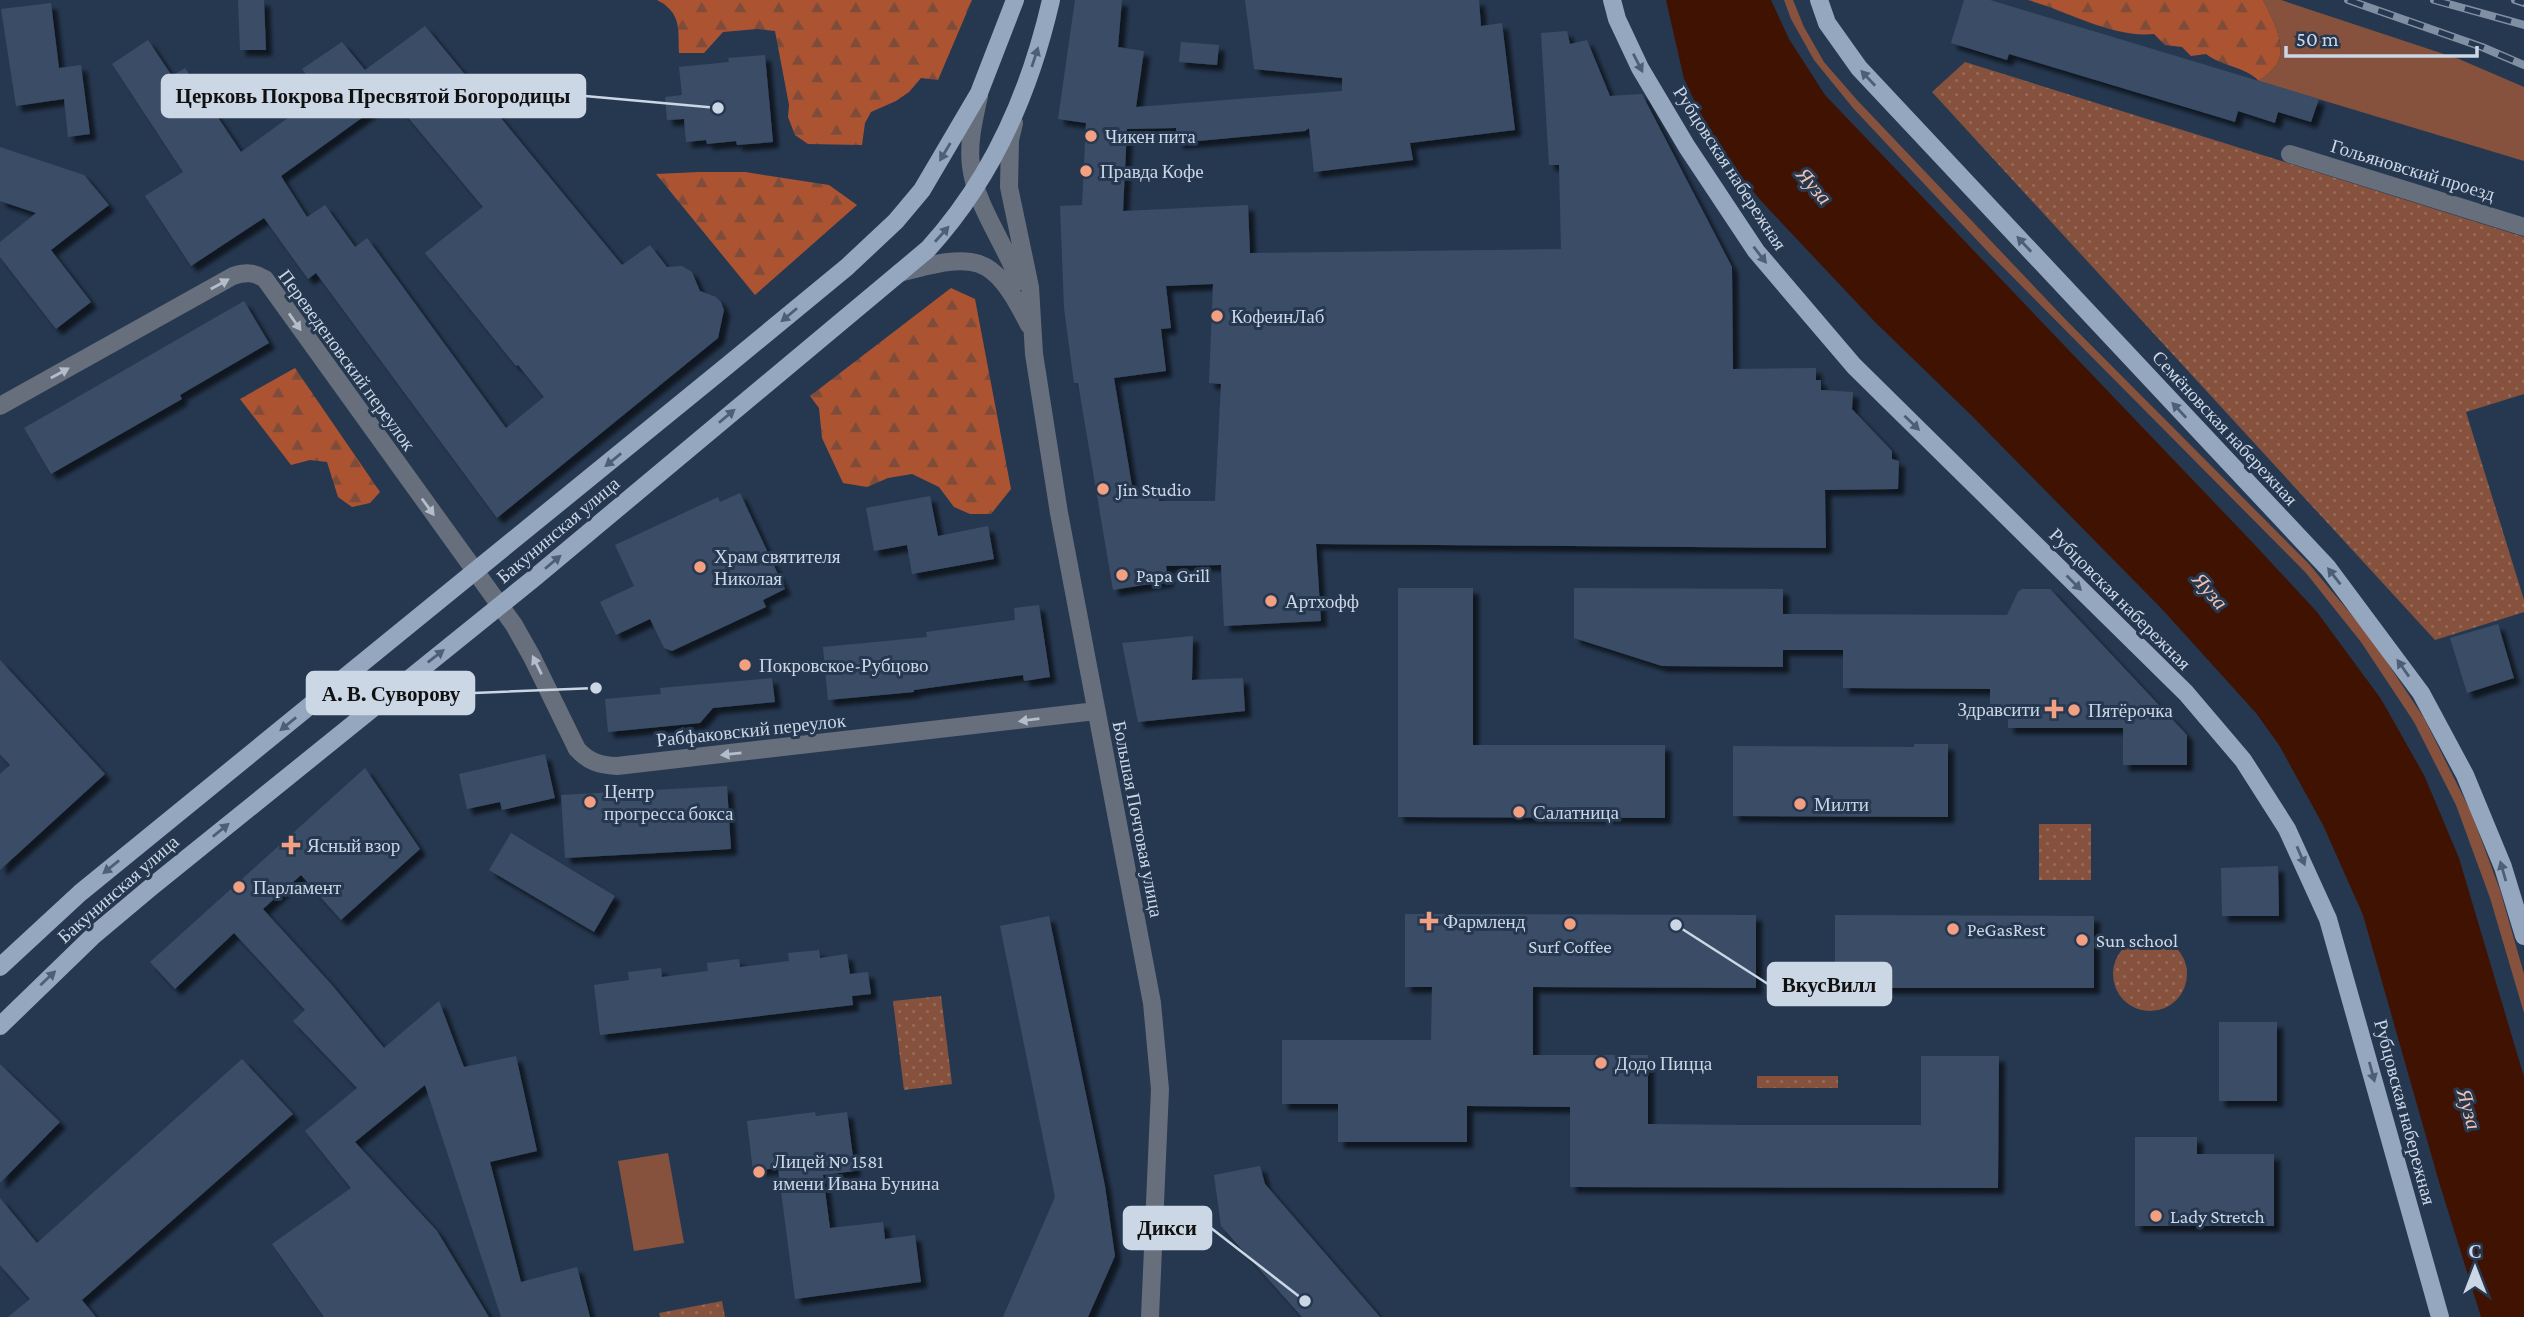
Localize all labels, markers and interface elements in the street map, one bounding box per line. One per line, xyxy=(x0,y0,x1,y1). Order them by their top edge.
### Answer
scale bar xyxy=(2286,14,2477,58)
text: 50 m xyxy=(2296,27,2339,51)
one-way arrow xyxy=(1031,46,1041,67)
one-way arrow xyxy=(1632,53,1644,73)
one-way arrow xyxy=(1860,70,1876,87)
callout: Церковь Покрова Пресвятой Богородицы xyxy=(162,75,585,117)
street label: Рубцовская набережная xyxy=(1669,82,1791,254)
text: Церковь Покрова Пресвятой Богородицы xyxy=(176,84,570,108)
place label: Чикен пита xyxy=(1105,126,1196,147)
marker: Чикен пита xyxy=(1083,128,1099,144)
street label: Гольяновский проезд xyxy=(2328,135,2498,205)
one-way arrow xyxy=(939,143,952,162)
place label: Правда Кофе xyxy=(1100,161,1204,182)
water label: Яуза xyxy=(1791,162,1837,210)
marker: Правда Кофе xyxy=(1078,163,1094,179)
one-way arrow xyxy=(933,226,949,243)
one-way arrow xyxy=(2016,236,2032,253)
one-way arrow xyxy=(1752,245,1767,263)
street label: Переведеновский переулок xyxy=(274,266,420,455)
one-way arrow xyxy=(210,278,229,290)
place label: КофеинЛаб xyxy=(1231,306,1324,327)
one-way arrow xyxy=(780,307,797,322)
marker: КофеинЛаб xyxy=(1209,308,1225,324)
one-way arrow xyxy=(288,313,302,331)
street label: Семёновская набережная xyxy=(2148,346,2302,510)
one-way arrow xyxy=(50,367,69,379)
one-way arrow xyxy=(2172,402,2188,419)
one-way arrow xyxy=(719,409,736,424)
one-way arrow xyxy=(1903,415,1920,431)
one-way arrow xyxy=(604,452,622,467)
street label: Бакунинская улица xyxy=(493,472,624,587)
place label: Jin Studio xyxy=(1115,479,1191,500)
marker: Jin Studio xyxy=(1095,481,1111,497)
one-way arrow xyxy=(420,498,434,516)
street label: Рубцовская набережная xyxy=(2045,524,2195,674)
place label: Храм святителя Николая xyxy=(714,546,841,589)
one-way arrow xyxy=(544,555,562,570)
marker: Храм святителя Николая xyxy=(692,559,708,575)
place label: Papa Grill xyxy=(1136,565,1210,586)
marker: Papa Grill xyxy=(1114,567,1130,583)
water label: Яуза xyxy=(2187,567,2233,615)
one-way arrow xyxy=(2327,568,2342,586)
one-way arrow xyxy=(2065,574,2082,590)
place label: Артхофф xyxy=(1285,591,1359,612)
marker: Артхофф xyxy=(1263,593,1279,609)
one-way arrow xyxy=(426,649,444,664)
one-way arrow xyxy=(531,655,542,675)
place label: Покровское-Рубцово xyxy=(759,655,929,676)
marker: Покровское-Рубцово xyxy=(737,657,753,673)
one-way arrow xyxy=(2396,659,2410,677)
callout: А. В. Суворову xyxy=(307,672,474,714)
text: А. В. Суворову xyxy=(322,682,461,706)
place label: Здравсити xyxy=(1957,699,2040,720)
place label: Пятёрочка xyxy=(2088,700,2173,721)
marker: Здравсити xyxy=(2046,701,2062,717)
marker: Пятёрочка xyxy=(2066,702,2082,718)
street label: Рабфаковский переулок xyxy=(655,710,848,750)
one-way arrow xyxy=(1017,714,1039,725)
one-way arrow xyxy=(280,717,298,732)
street label: Большая Почтовая улица xyxy=(1109,719,1167,920)
one-way arrow xyxy=(720,748,742,759)
place label: Центр прогресса бокса xyxy=(604,781,734,824)
marker: Центр прогресса бокса xyxy=(582,794,598,810)
place label: Милти xyxy=(1814,794,1869,815)
marker: Милти xyxy=(1792,796,1808,812)
place label: Салатница xyxy=(1533,802,1620,823)
marker: Салатница xyxy=(1511,804,1527,820)
one-way arrow xyxy=(212,823,229,838)
street label: Бакунинская улица xyxy=(53,830,183,947)
marker: Ясный взор xyxy=(281,835,301,855)
place label: Ясный взор xyxy=(307,835,400,856)
one-way arrow xyxy=(2295,846,2307,866)
one-way arrow xyxy=(103,859,120,874)
one-way arrow xyxy=(2498,860,2508,881)
place label: Парламент xyxy=(253,877,342,898)
marker: Парламент xyxy=(231,879,247,895)
place label: Фармленд xyxy=(1443,911,1526,932)
marker: Фармленд xyxy=(1421,913,1437,929)
marker: Surf Coffee xyxy=(1562,916,1578,932)
place label: PeGasRest xyxy=(1967,919,2046,940)
marker: PeGasRest xyxy=(1945,921,1961,937)
place label: Sun school xyxy=(2096,930,2178,951)
marker: Sun school xyxy=(2074,932,2090,948)
place label: Surf Coffee xyxy=(1528,936,1612,957)
callout: ВкусВилл xyxy=(1768,963,1891,1005)
one-way arrow xyxy=(39,971,56,987)
text: ВкусВилл xyxy=(1782,973,1877,997)
street label: Рубцовская набережная xyxy=(2370,1017,2440,1207)
place label: Додо Пицца xyxy=(1615,1053,1713,1074)
marker: Додо Пицца xyxy=(1593,1055,1609,1071)
one-way arrow xyxy=(2367,1061,2378,1083)
water label: Яуза xyxy=(2451,1085,2486,1132)
place label: Лицей № 1581 имени Ивана Бунина xyxy=(773,1151,940,1194)
marker: Лицей № 1581 имени Ивана Бунина xyxy=(751,1164,767,1180)
place label: Lady Stretch xyxy=(2170,1206,2265,1227)
callout: Дикси xyxy=(1124,1207,1211,1249)
marker: Lady Stretch xyxy=(2148,1208,2164,1224)
text: Дикси xyxy=(1137,1216,1197,1240)
north arrow xyxy=(2440,1233,2510,1303)
text: С xyxy=(2468,1241,2482,1262)

